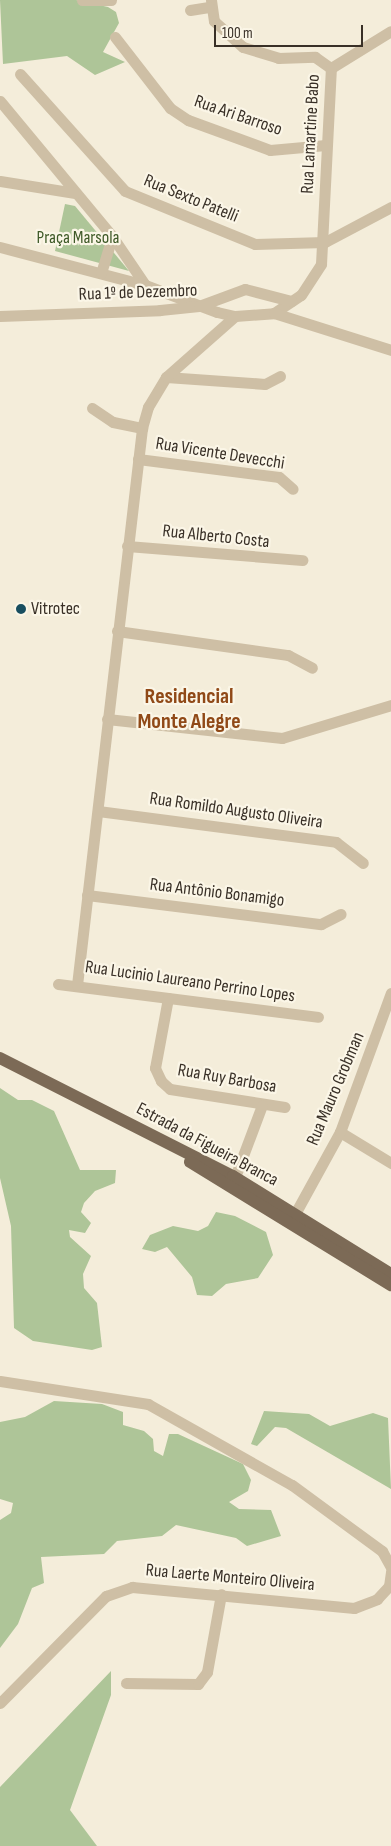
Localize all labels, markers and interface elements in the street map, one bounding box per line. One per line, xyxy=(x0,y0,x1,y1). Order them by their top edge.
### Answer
scale bar xyxy=(216,15,365,47)
text: 100 m xyxy=(222,24,253,43)
street label: Rua Lamartine Babo xyxy=(297,74,325,194)
street label: Rua Ari Barroso xyxy=(191,91,285,141)
street label: Rua Sexto Patelli xyxy=(141,170,241,228)
park label: Praça Marsola xyxy=(37,227,119,249)
street label: Rua 1º de Dezembro xyxy=(78,280,198,306)
street label: Rua Vicente Devecchi xyxy=(154,433,286,475)
street label: Rua Alberto Costa xyxy=(161,521,271,553)
place label: Vitrotec xyxy=(31,598,80,620)
marker: Vitrotec xyxy=(15,603,27,615)
district label: Residencial Monte Alegre xyxy=(137,683,241,734)
street label: Rua Romildo Augusto Oliveira xyxy=(148,788,324,834)
street label: Rua Antônio Bonamigo xyxy=(149,874,285,912)
street label: Rua Lucinio Laureano Perrino Lopes xyxy=(84,957,296,1007)
street label: Rua Mauro Grobman xyxy=(302,1029,370,1149)
street label: Rua Ruy Barbosa xyxy=(176,1060,278,1098)
street label: Estrada da Figueira Branca xyxy=(132,1098,282,1192)
street label: Rua Laerte Monteiro Oliveira xyxy=(145,1560,315,1596)

